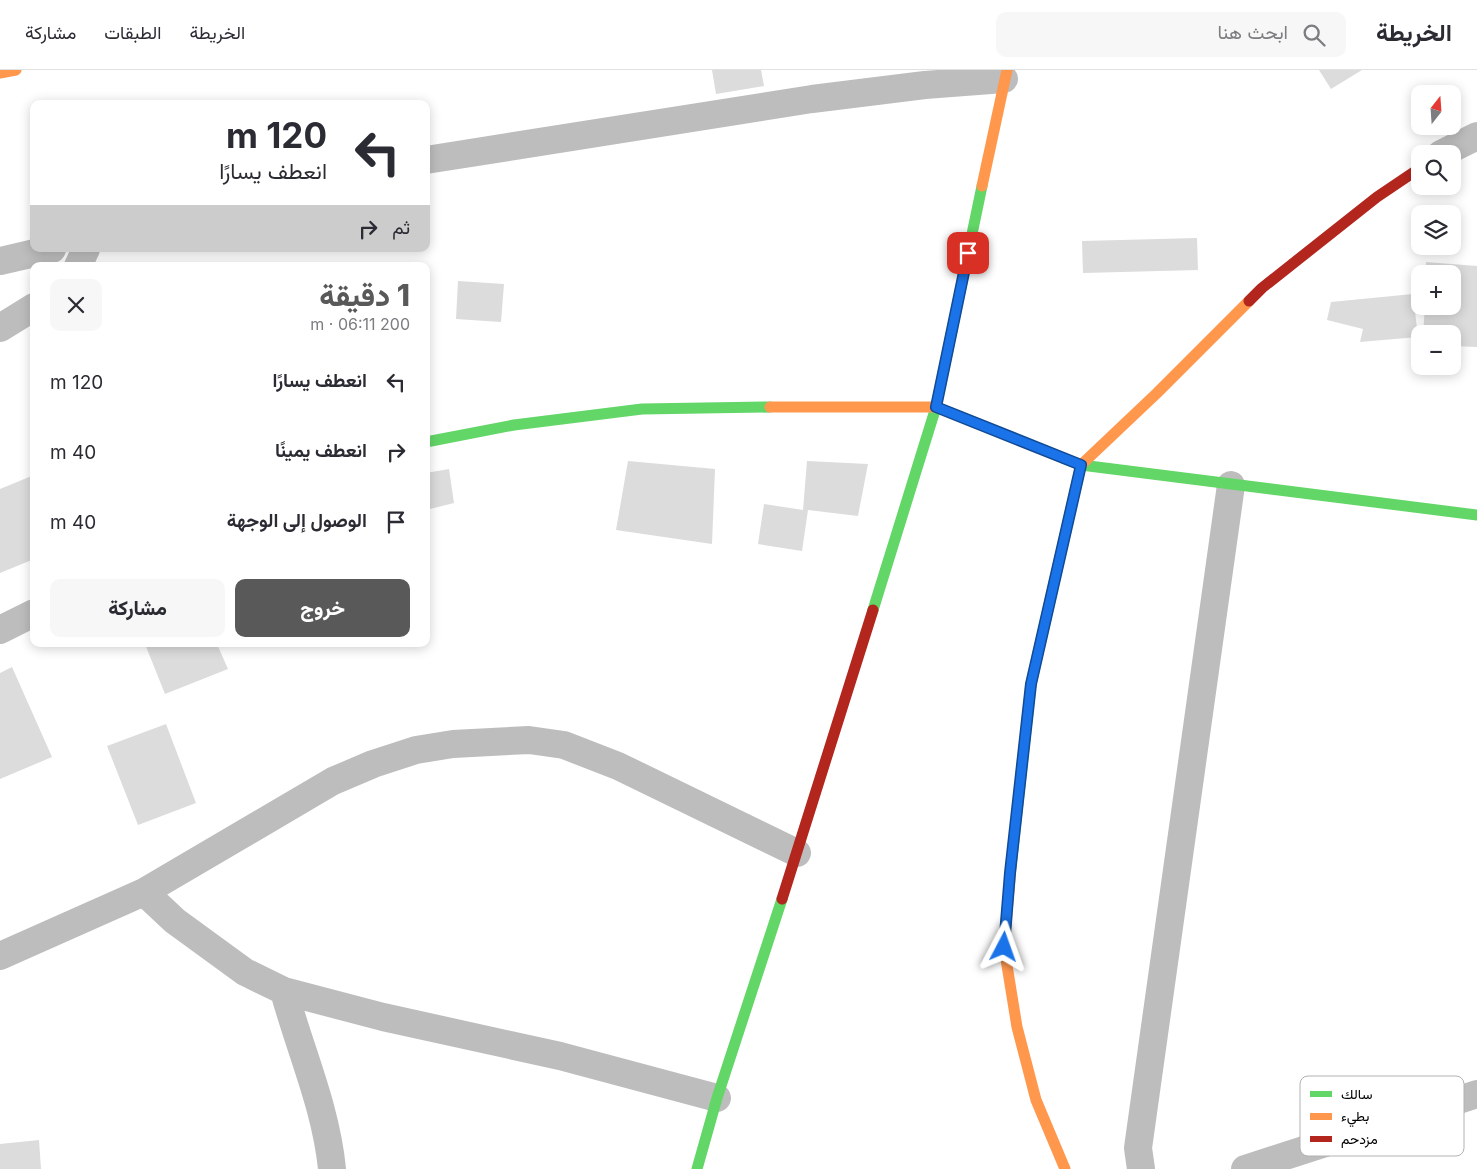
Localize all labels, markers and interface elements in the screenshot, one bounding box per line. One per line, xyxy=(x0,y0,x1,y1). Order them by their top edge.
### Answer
search box xyxy=(996,12,1346,57)
text: الخريطة xyxy=(1376,18,1452,47)
text: ابحث هنا xyxy=(1217,21,1288,44)
icon: search xyxy=(1300,21,1328,49)
text: مشاركة xyxy=(25,22,76,43)
text: الطبقات xyxy=(104,22,161,43)
text: الخريطة xyxy=(189,22,245,43)
north arrow xyxy=(1411,85,1461,135)
map controls xyxy=(1411,85,1461,375)
text: 120 m xyxy=(226,114,327,156)
icon: left xyxy=(345,120,410,185)
button: search xyxy=(1411,145,1461,195)
text: انعطف يسارًا xyxy=(219,158,327,184)
button: layers xyxy=(1411,205,1461,255)
icon: right xyxy=(354,215,382,243)
text: ثم xyxy=(392,216,410,239)
pin xyxy=(947,232,989,274)
icon: arrive xyxy=(954,239,982,267)
button: + xyxy=(1411,265,1461,315)
text: 1 دقيقة xyxy=(319,277,410,313)
button: close xyxy=(50,279,102,331)
text: 200 m · 06:11 xyxy=(310,314,410,334)
button: − xyxy=(1411,325,1461,375)
icon: left xyxy=(382,368,410,396)
text: انعطف يسارًا xyxy=(273,369,367,392)
text: 120 m xyxy=(50,371,103,394)
icon: right xyxy=(382,438,410,466)
text: انعطف يمينًا xyxy=(275,439,367,462)
text: 40 m xyxy=(50,441,96,464)
icon: arrive xyxy=(382,508,410,536)
text: الوصول إلى الوجهة xyxy=(227,509,367,532)
text: 40 m xyxy=(50,511,96,534)
button: مشاركة xyxy=(50,579,225,637)
button: خروج xyxy=(235,579,410,637)
position arrow xyxy=(977,920,1029,972)
legend xyxy=(1300,1076,1464,1156)
text: سالك xyxy=(1341,1085,1372,1102)
text: بطيء xyxy=(1341,1107,1369,1128)
text: مزدحم xyxy=(1341,1130,1378,1148)

